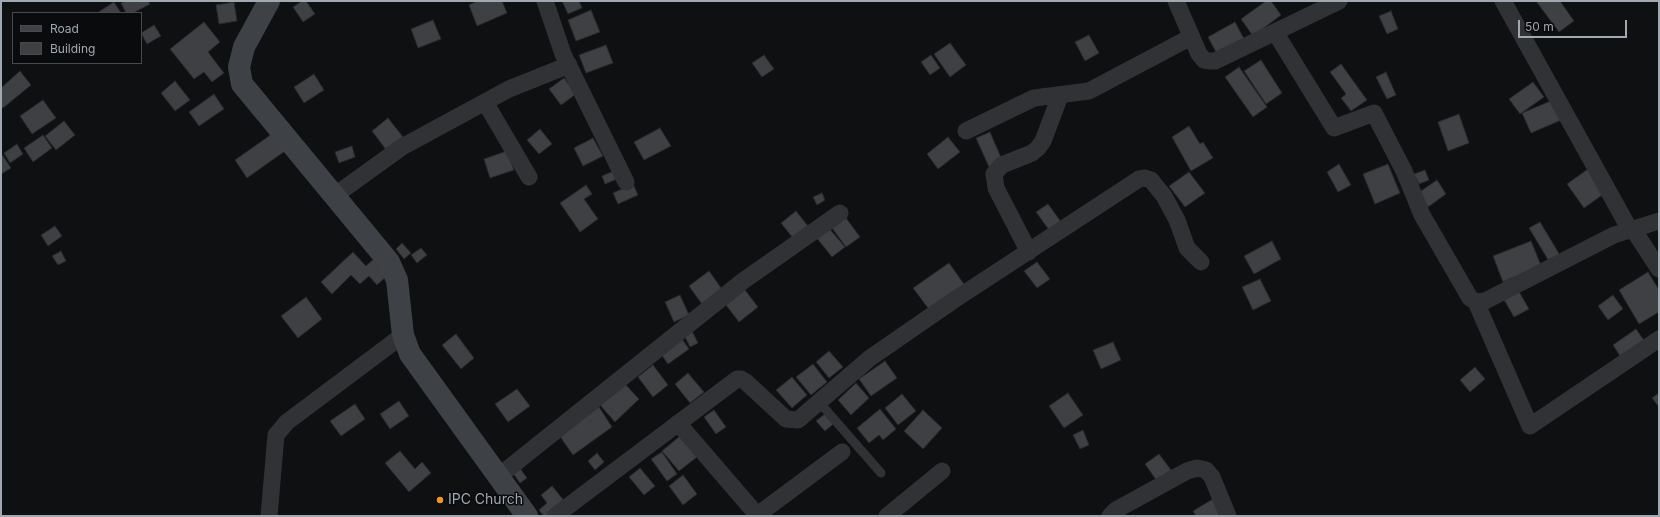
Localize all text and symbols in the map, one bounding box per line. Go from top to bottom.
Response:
legend [12,12,142,64]
scale bar [1520,12,1629,38]
text: 50 m [1525,19,1554,34]
text: Road [50,21,79,36]
text: Building [50,41,95,56]
place label: IPC Church [448,492,523,508]
marker: IPC Church [435,495,445,505]

